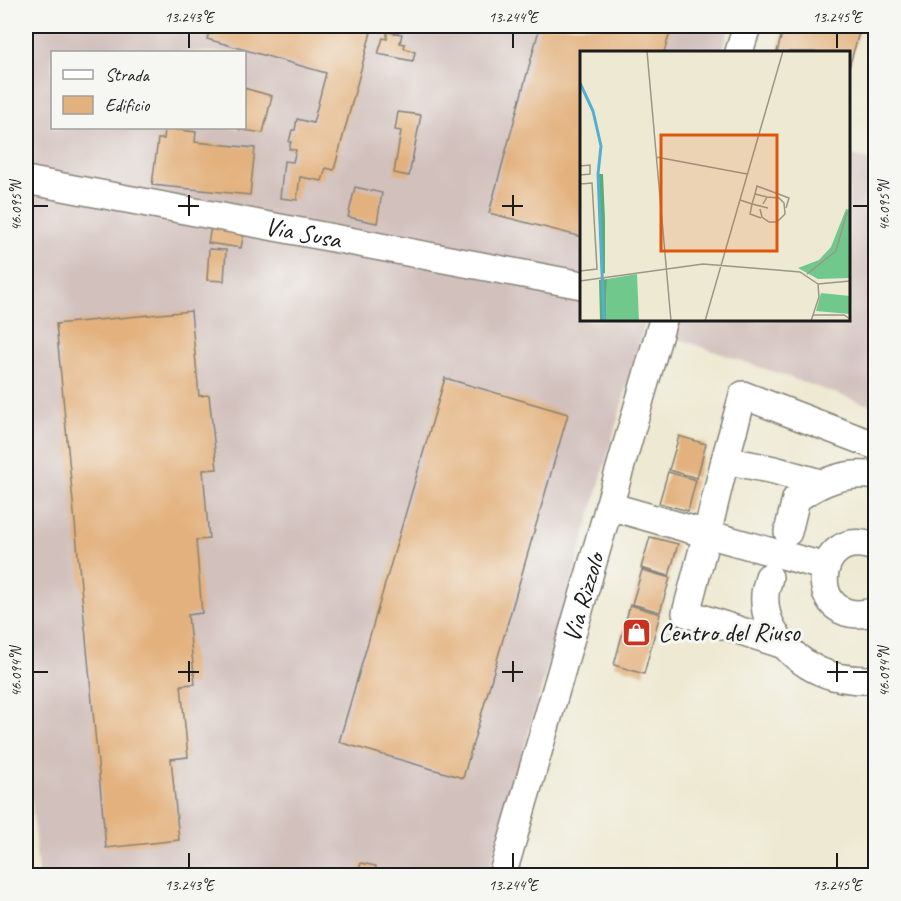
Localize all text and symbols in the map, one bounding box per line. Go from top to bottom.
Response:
text: 13.243°E [165,8,216,27]
text: 13.244°E [489,8,540,27]
text: 13.245°E [813,8,864,27]
legend [51,51,246,129]
inset map [580,51,850,321]
text: Strada [105,64,150,86]
text: Edificio [105,94,151,116]
text: 46.095°N [7,178,26,231]
text: 46.095°N [875,178,894,231]
street label: Via Susa [262,209,345,256]
street label: Via Rizzolo [555,546,612,646]
shop icon: Centro del Riuso [621,616,653,648]
place label: Centro del Riuso [658,616,802,649]
text: 46.094°N [7,644,26,697]
text: 46.094°N [875,644,894,697]
text: 13.243°E [165,876,216,895]
text: 13.244°E [489,876,540,895]
text: 13.245°E [813,876,864,895]

